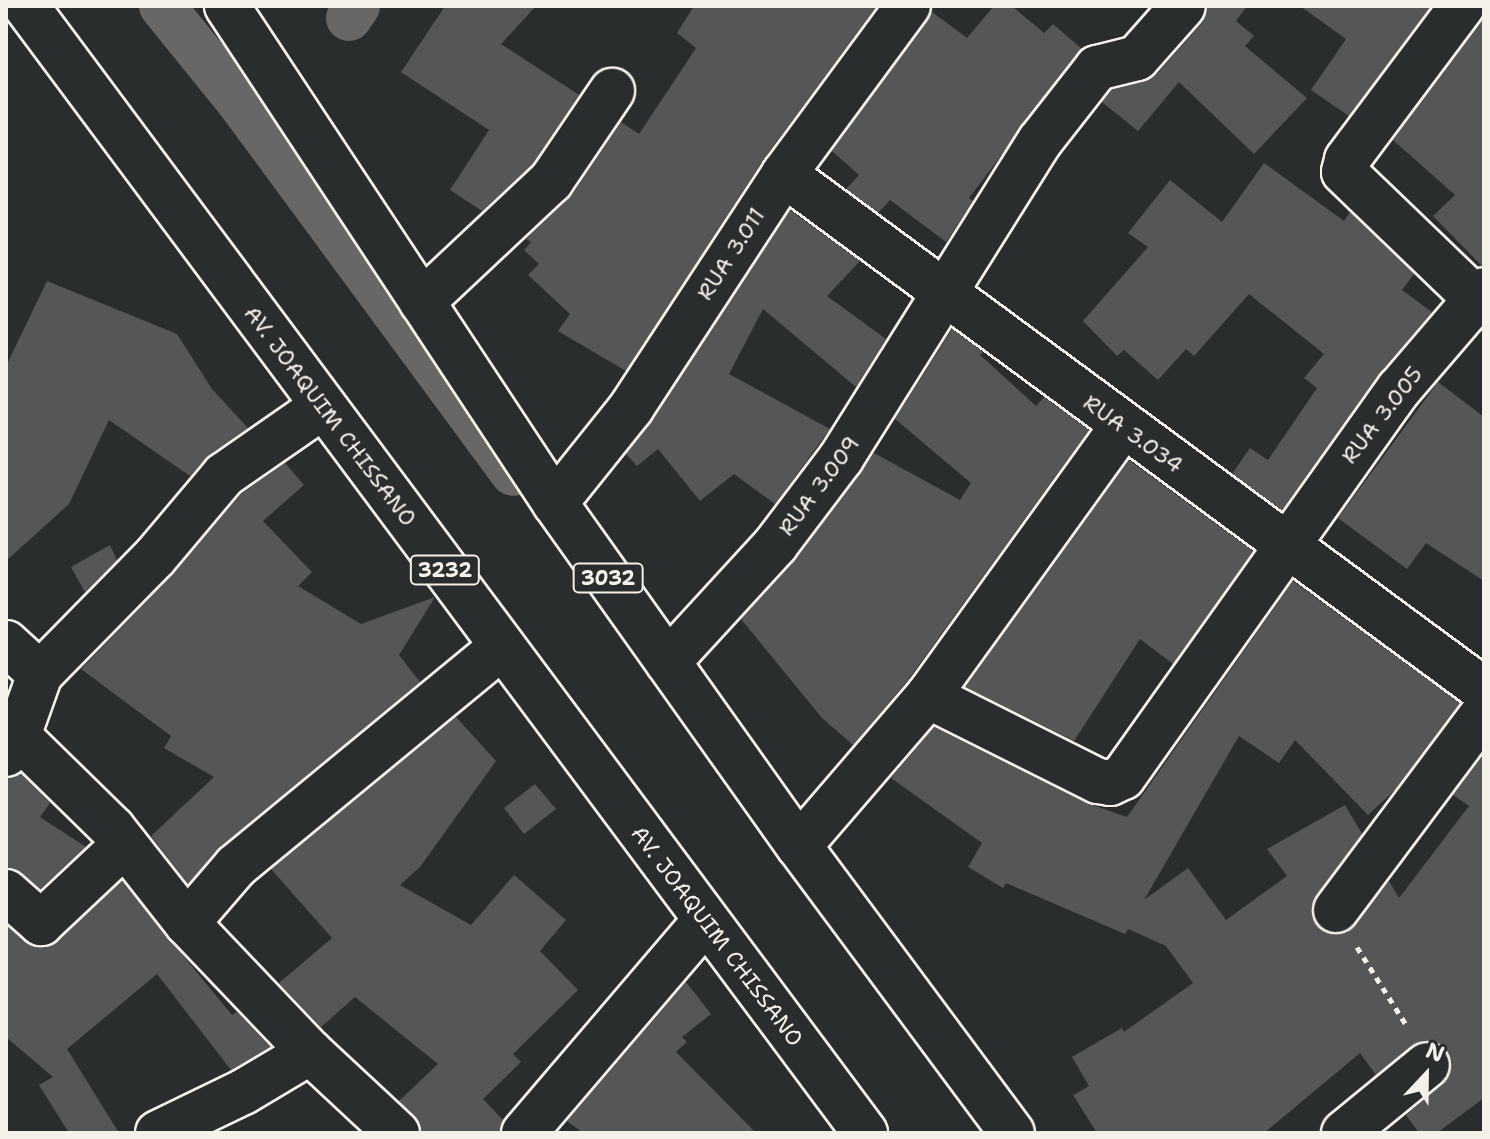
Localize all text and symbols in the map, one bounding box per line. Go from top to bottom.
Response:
street label: RUA 3.011 [691,203,771,305]
street label: AV. JOAQUIM CHISSANO [238,301,422,531]
street label: RUA 3.005 [1336,361,1428,469]
street label: RUA 3.034 [1078,389,1188,479]
street label: RUA 3.009 [773,431,865,541]
road number: 3232 [409,554,481,586]
road number: 3032 [572,562,644,594]
street label: AV. JOAQUIM CHISSANO [625,821,809,1051]
north arrow [1386,1035,1466,1115]
text: N [1422,1036,1449,1069]

